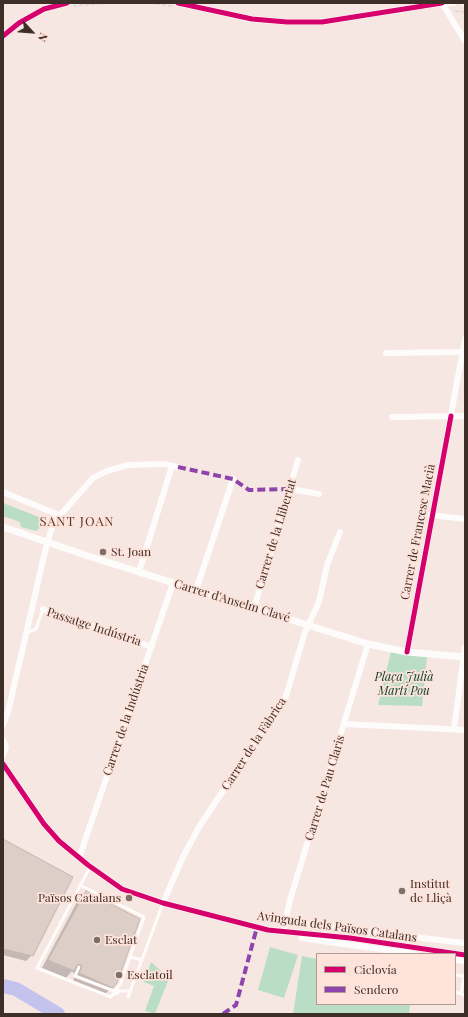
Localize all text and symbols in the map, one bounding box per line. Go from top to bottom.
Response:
north arrow [12,12,52,52]
text: N [35,31,52,44]
street label: Carrer de Francesc Macià [398,463,438,601]
street label: Carrer de la Llibertat [252,477,300,591]
district label: SANT JOAN [39,514,115,530]
place label: St. Joan [111,545,151,559]
marker: St. Joan [98,547,108,557]
street label: Carrer d'Anselm Clavé [172,577,292,625]
street label: Passatge Indústria [45,605,143,649]
street label: Carrer de la Indústria [100,662,152,778]
park label: Plaça Julià Martí Pou [375,670,433,698]
street label: Carrer de la Fàbrica [219,695,289,793]
street label: Carrer de Pau Claris [302,733,348,843]
place label: Institut de Lliçà [410,877,452,905]
marker: Institut de Lliçà [397,886,407,896]
place label: Països Catalans [38,891,121,905]
marker: Països Catalans [124,893,134,903]
street label: Avinguda dels Països Catalans [256,909,418,945]
place label: Esclat [105,933,137,947]
marker: Esclat [92,935,102,945]
legend [316,953,456,1005]
text: Ciclovía [354,961,397,977]
place label: Esclatoil [127,968,173,982]
marker: Esclatoil [114,970,124,980]
text: Sendero [354,981,398,997]

